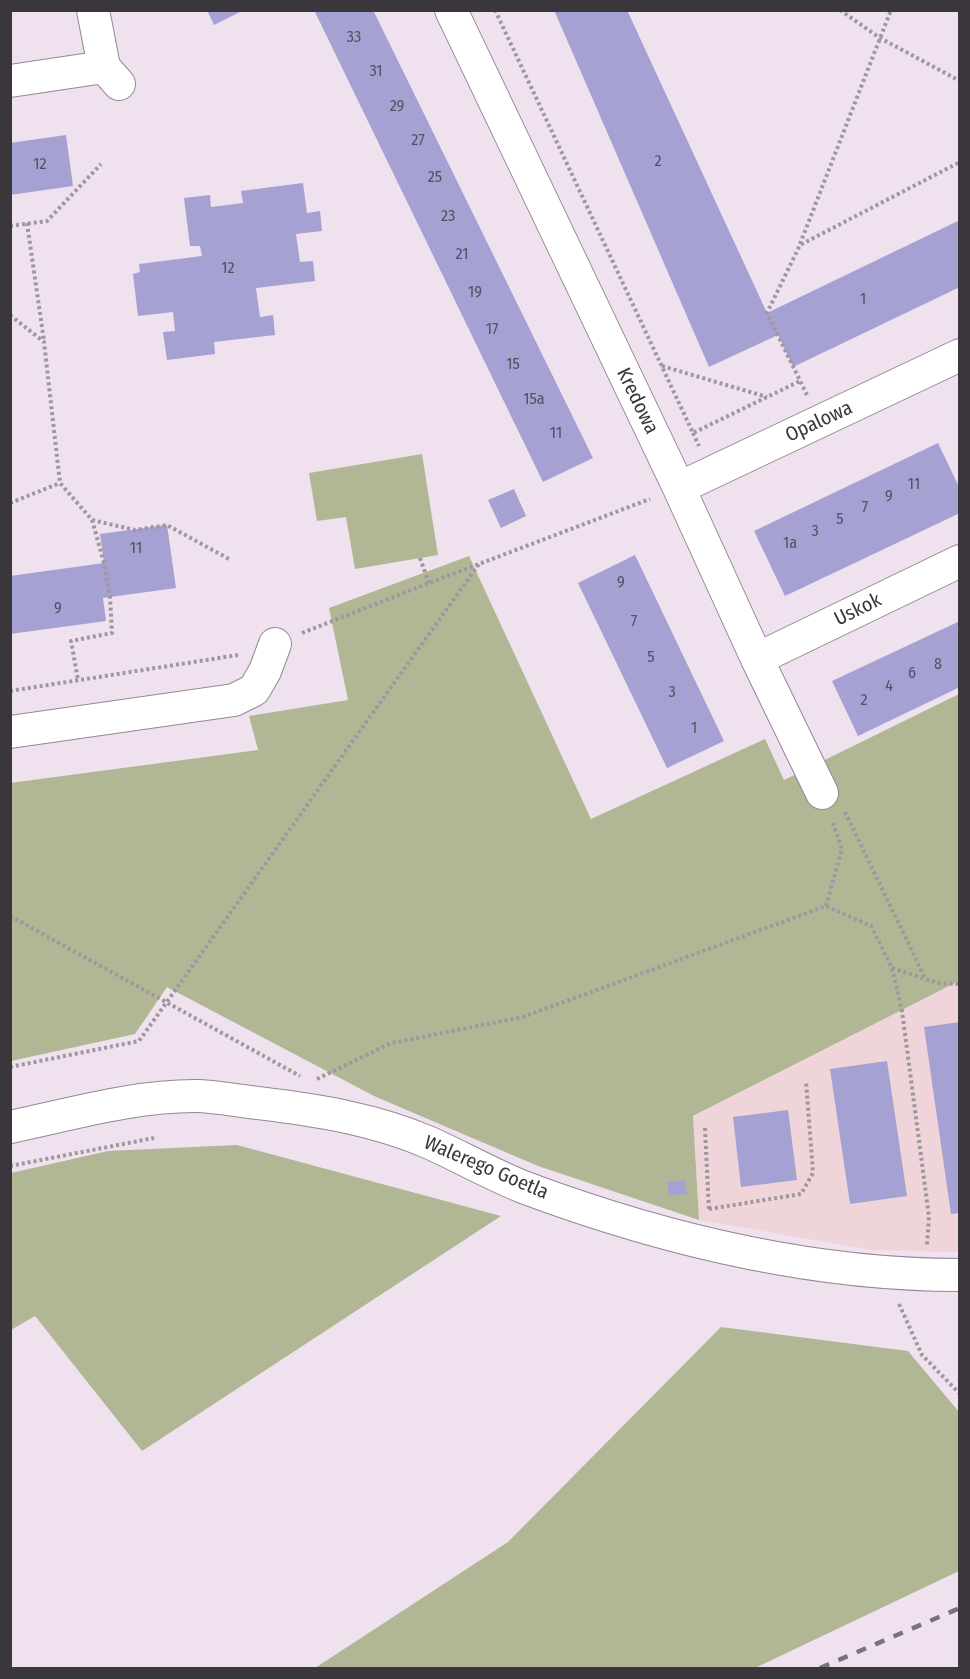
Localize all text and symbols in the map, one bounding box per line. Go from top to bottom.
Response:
house number: 33 [347,28,361,48]
house number: 31 [369,62,383,82]
house number: 29 [390,97,404,117]
house number: 27 [411,131,425,151]
house number: 2 [654,152,662,172]
house number: 12 [33,155,47,175]
house number: 25 [428,168,442,188]
house number: 23 [441,207,455,227]
house number: 21 [456,245,468,265]
house number: 12 [221,259,235,279]
house number: 19 [468,283,482,303]
house number: 1 [860,290,866,310]
house number: 17 [486,320,498,340]
house number: 15 [506,355,520,375]
street label: Kredowa [611,364,663,438]
house number: 15a [523,390,545,410]
street label: Opalowa [782,396,856,448]
house number: 11 [550,424,562,444]
house number: 11 [908,475,920,495]
house number: 9 [885,487,893,507]
house number: 7 [862,498,868,518]
house number: 5 [836,510,844,530]
house number: 3 [811,522,819,542]
house number: 1a [783,534,797,554]
house number: 11 [130,539,142,559]
house number: 9 [617,573,625,593]
street label: Uskok [831,588,885,632]
house number: 9 [54,599,62,619]
house number: 7 [631,612,637,632]
house number: 5 [647,648,655,668]
house number: 8 [934,655,942,675]
house number: 6 [908,664,916,684]
house number: 4 [885,677,893,697]
house number: 3 [668,683,676,703]
house number: 2 [860,691,868,711]
house number: 1 [691,719,697,739]
street label: Walerego Goetla [420,1131,552,1205]

